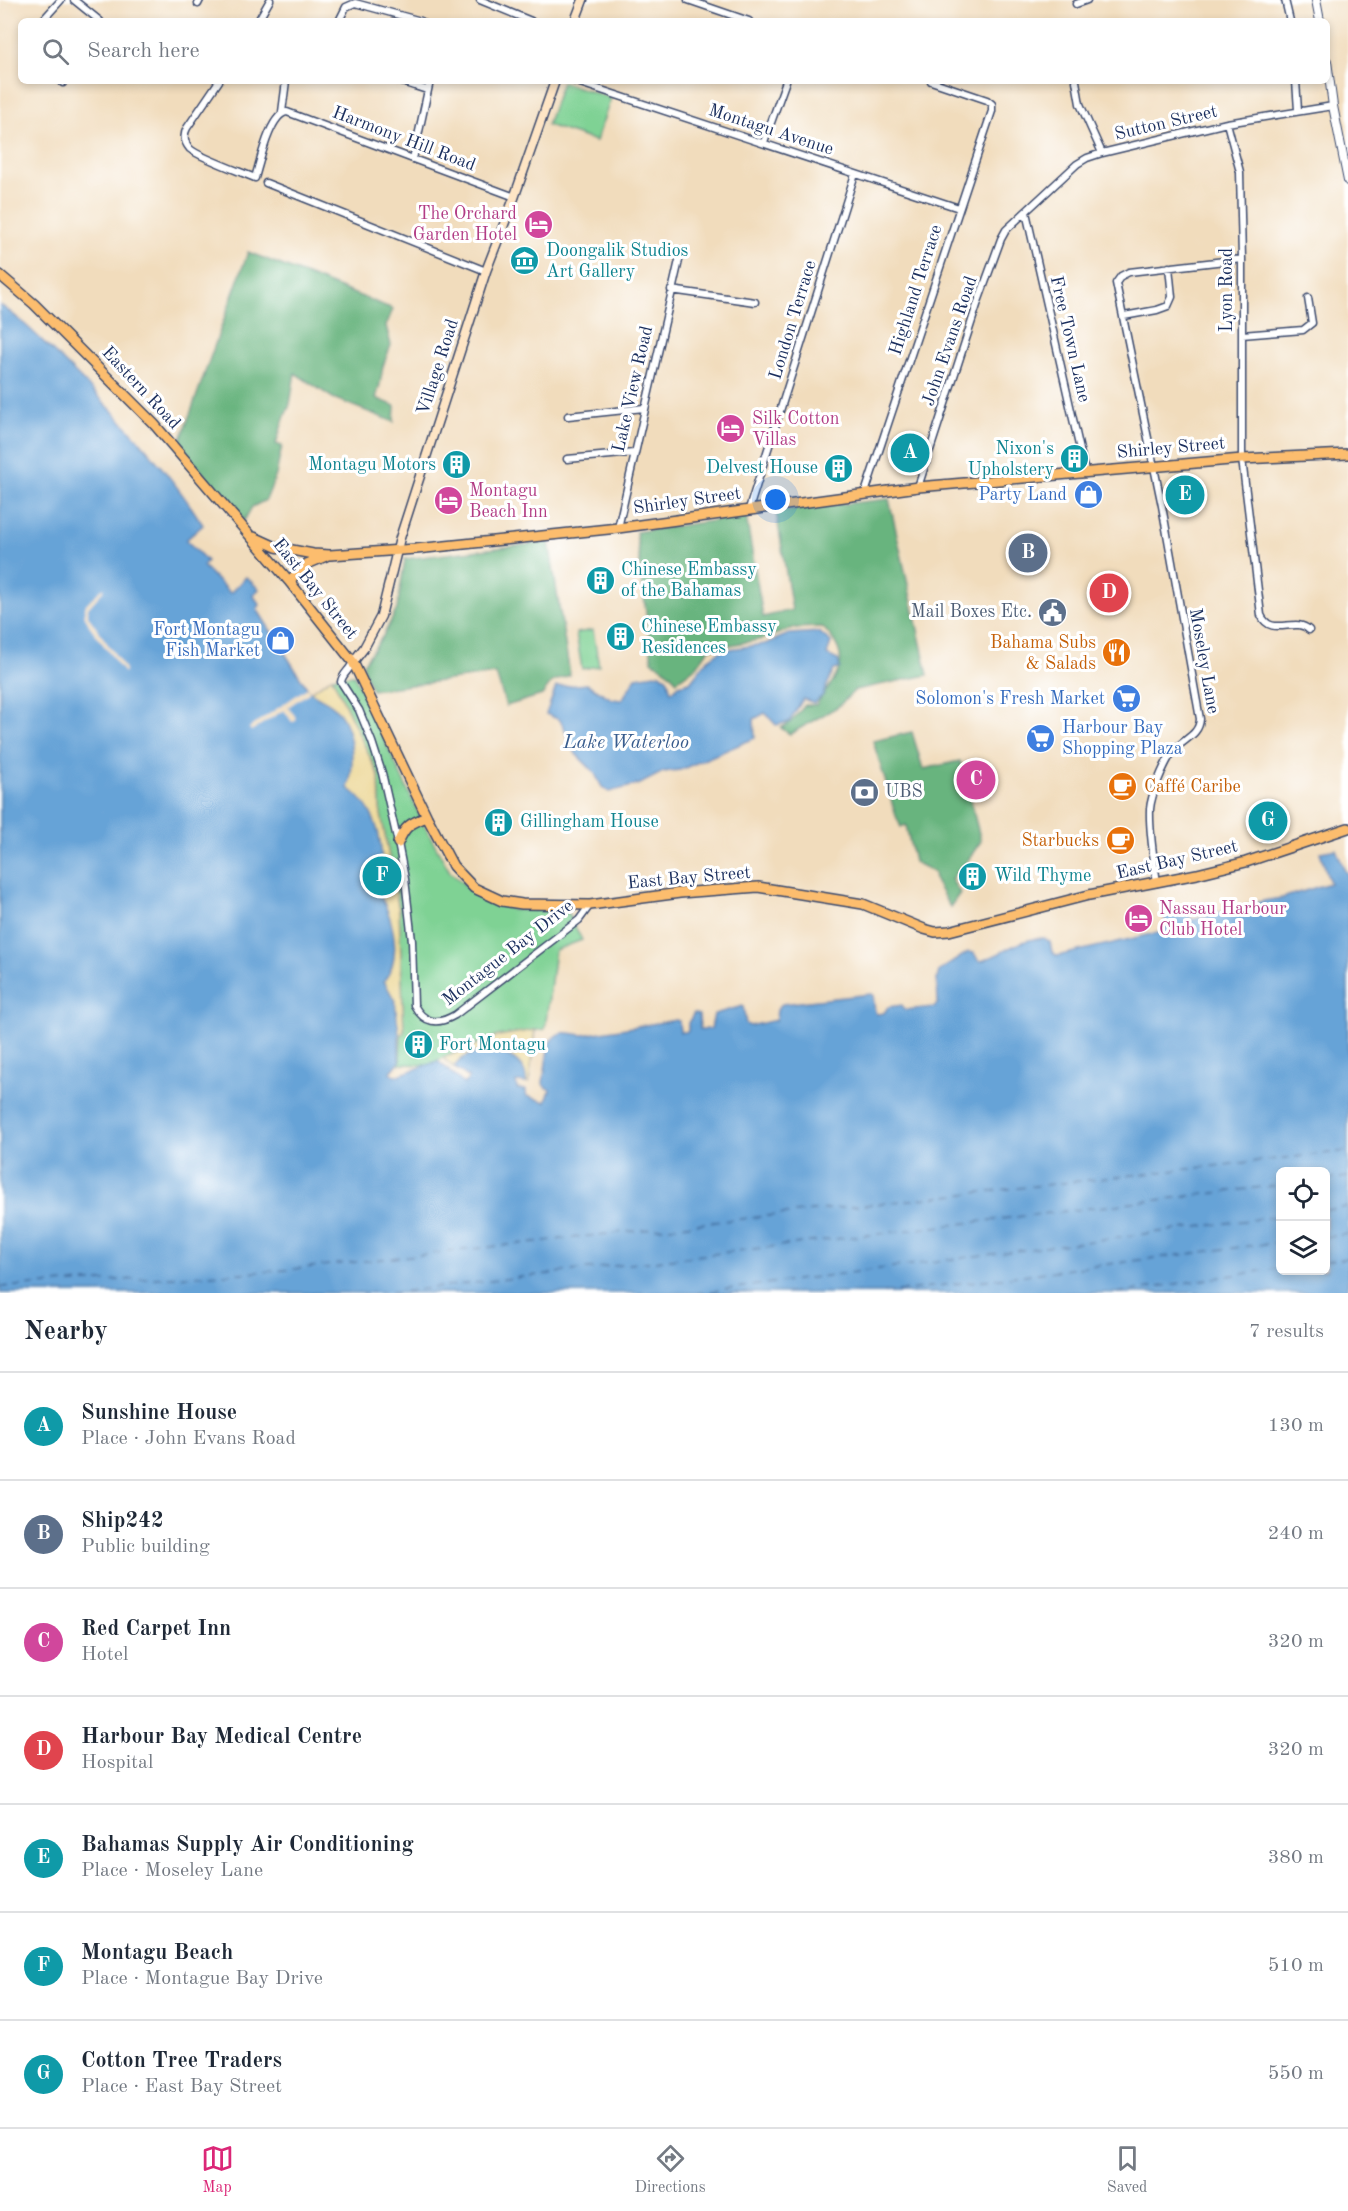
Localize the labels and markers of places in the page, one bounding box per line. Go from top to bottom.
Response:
place label: The Orchard Garden Hotel [413,205,517,244]
hotel icon: The Orchard Garden Hotel [522,208,554,240]
place label: Doongalik Studios Art Gallery [546,242,689,281]
museum icon: Doongalik Studios Art Gallery [509,245,541,277]
place label: Silk Cotton Villas [752,410,840,449]
hotel icon: Silk Cotton Villas [715,413,747,445]
pin: A [890,430,930,476]
place label: Nixon's Upholstery [968,440,1054,479]
building icon: Nixon's Upholstery [1059,443,1091,475]
building icon: Montagu Motors [441,449,473,481]
building icon: Delvest House [823,452,855,484]
place label: Montagu Motors [308,456,436,474]
place label: Delvest House [706,459,818,477]
pin: E [1166,472,1204,518]
shop icon: Party Land [1072,479,1104,511]
place label: Montagu Beach Inn [469,482,548,521]
hotel icon: Montagu Beach Inn [432,485,464,517]
place label: Party Land [978,486,1067,504]
pin: B [1008,530,1048,576]
place label: Chinese Embassy of the Bahamas [621,561,757,600]
building icon: Chinese Embassy of the Bahamas [584,564,616,596]
pin: D [1090,570,1128,616]
public building icon: Mail Boxes Etc. [1037,596,1069,628]
place label: Mail Boxes Etc. [911,603,1032,621]
place label: Chinese Embassy Residences [641,618,777,657]
place label: Fort Montagu Fish Market [153,621,260,660]
building icon: Chinese Embassy Residences [604,621,636,653]
shop icon: Fort Montagu Fish Market [265,624,297,656]
place label: Bahama Subs & Salads [990,634,1096,673]
restaurant icon: Bahama Subs & Salads [1101,637,1133,669]
supermarket icon: Solomon's Fresh Market [1110,683,1142,715]
place label: Solomon's Fresh Market [915,690,1105,708]
place label: Harbour Bay Shopping Plaza [1062,719,1183,758]
supermarket icon: Harbour Bay Shopping Plaza [1025,722,1057,754]
pin: C [956,758,996,802]
cafe icon: Caffé Caribe [1107,771,1139,803]
bank icon: UBS [848,776,880,808]
place label: Caffé Caribe [1144,778,1241,796]
place label: UBS [885,783,923,801]
pin: G [1248,798,1288,844]
building icon: Gillingham House [483,806,515,838]
place label: Gillingham House [520,813,659,831]
cafe icon: Starbucks [1104,825,1136,857]
place label: Starbucks [1021,832,1099,850]
pin: F [362,854,401,898]
building icon: Wild Thyme [957,860,989,892]
place label: Wild Thyme [994,867,1091,885]
place label: Nassau Harbour Club Hotel [1159,900,1287,939]
hotel icon: Nassau Harbour Club Hotel [1122,903,1154,935]
building icon: Fort Montagu [402,1029,434,1061]
place label: Fort Montagu [439,1036,546,1054]

